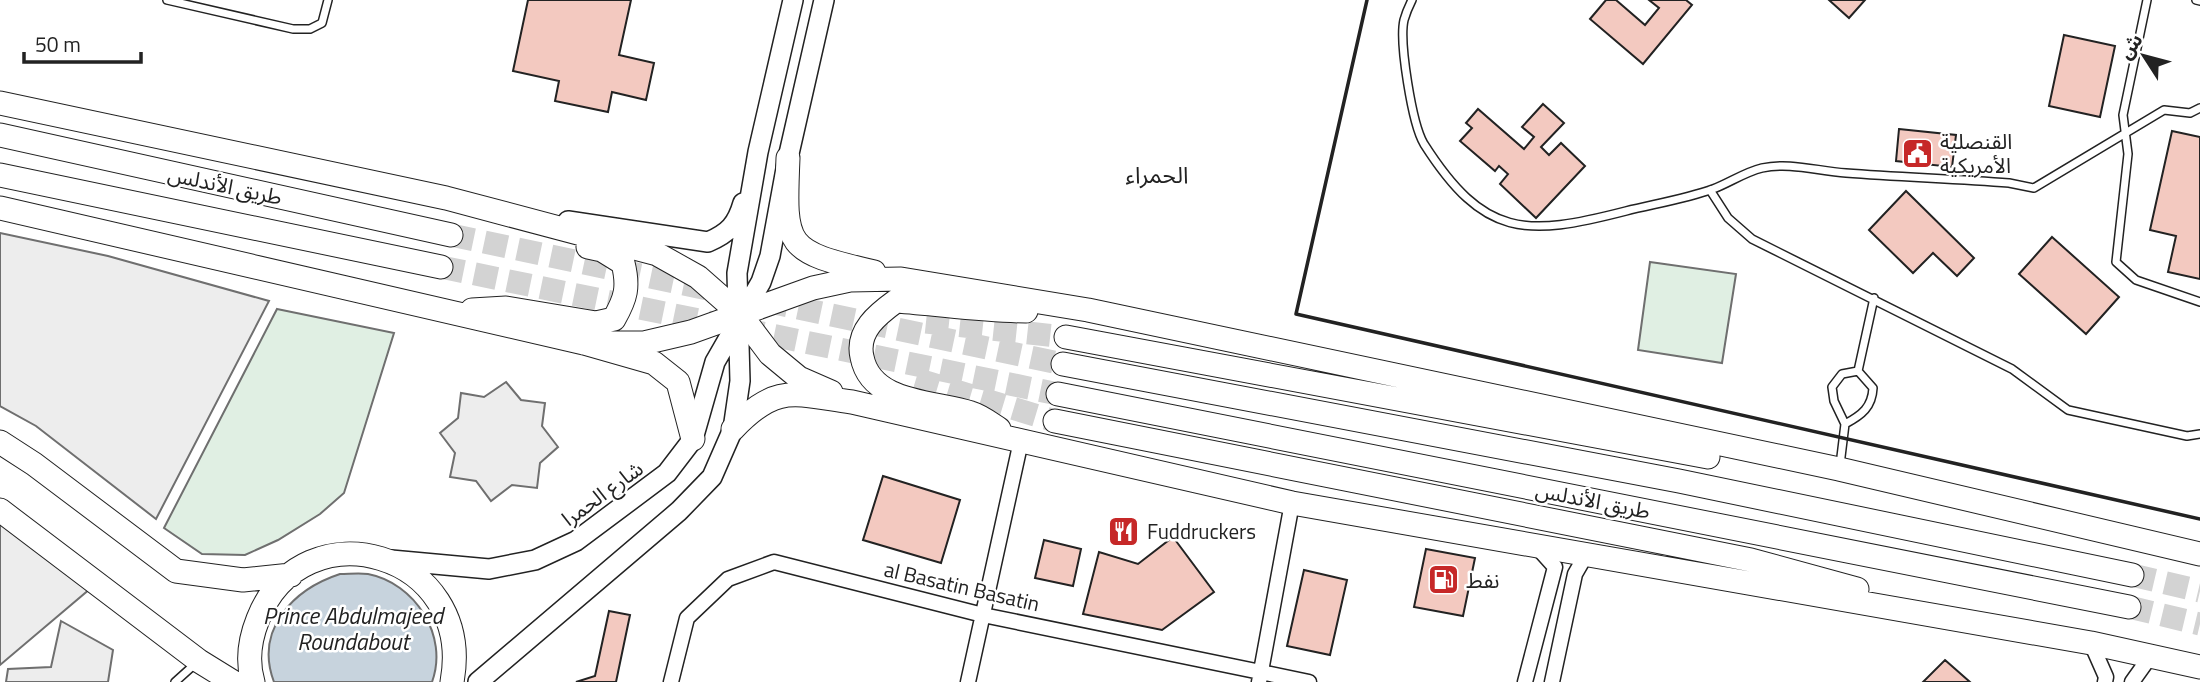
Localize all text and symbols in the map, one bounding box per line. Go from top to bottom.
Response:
scale bar [24,21,142,65]
north arrow [2109,21,2179,91]
text: ش [2110,27,2149,65]
text: 50 m [35,28,81,60]
place label: القنصلية الأمريكية [1940,125,2012,181]
public building icon: القنصلية الأمريكية [1900,136,1934,170]
street label: طريق الأندلس [165,157,285,213]
district label: الحمراء [1126,157,1188,192]
street label: شارع الحمرا [554,452,650,534]
street label: طريق الأندلس [1533,473,1653,527]
restaurant icon: Fuddruckers [1107,514,1141,548]
place label: Fuddruckers [1147,515,1256,547]
street label: al Basatin Basatin [881,553,1043,619]
fuel station icon: نفط [1426,563,1460,597]
place label: نفط [1466,564,1500,596]
water label: Prince Abdulmajeed Roundabout [263,598,445,659]

